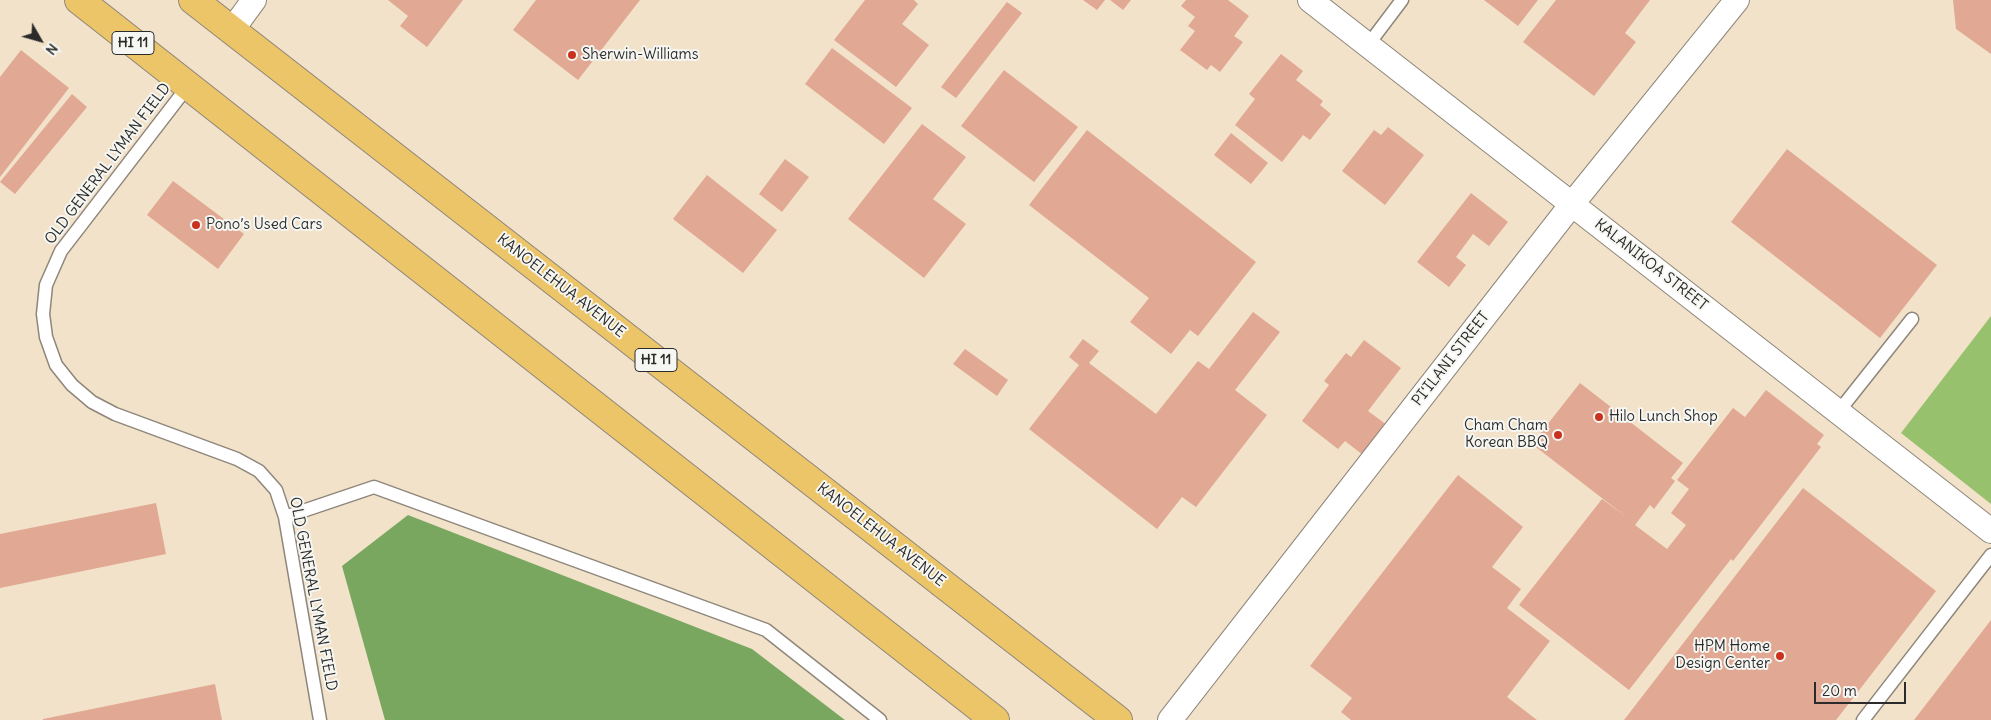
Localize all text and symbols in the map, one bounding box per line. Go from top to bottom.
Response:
north arrow [15,15,65,65]
road number: HI 11 [112,32,154,54]
text: N [42,40,62,59]
place label: Sherwin-Williams [582,46,699,64]
marker: Sherwin-Williams [566,49,578,61]
street label: OLD GENERAL LYMAN FIELD [41,80,175,248]
street label: KALANIKOA STREET [1591,215,1711,315]
place label: Pono’s Used Cars [206,216,322,234]
marker: Pono’s Used Cars [190,219,202,231]
street label: KANOELEHUA AVENUE [493,230,629,342]
street label: PI‘ILANI STREET [1409,308,1493,410]
road number: HI 11 [635,348,677,372]
place label: Hilo Lunch Shop [1609,408,1718,426]
marker: Hilo Lunch Shop [1593,411,1605,423]
place label: Cham Cham Korean BBQ [1464,417,1548,452]
marker: Cham Cham Korean BBQ [1552,429,1564,441]
street label: KANOELEHUA AVENUE [813,479,949,591]
street label: OLD GENERAL LYMAN FIELD [285,495,341,693]
place label: HPM Home Design Center [1675,638,1770,673]
marker: HPM Home Design Center [1774,650,1786,662]
scale bar [1816,672,1908,704]
text: 20 m [1822,681,1857,700]

